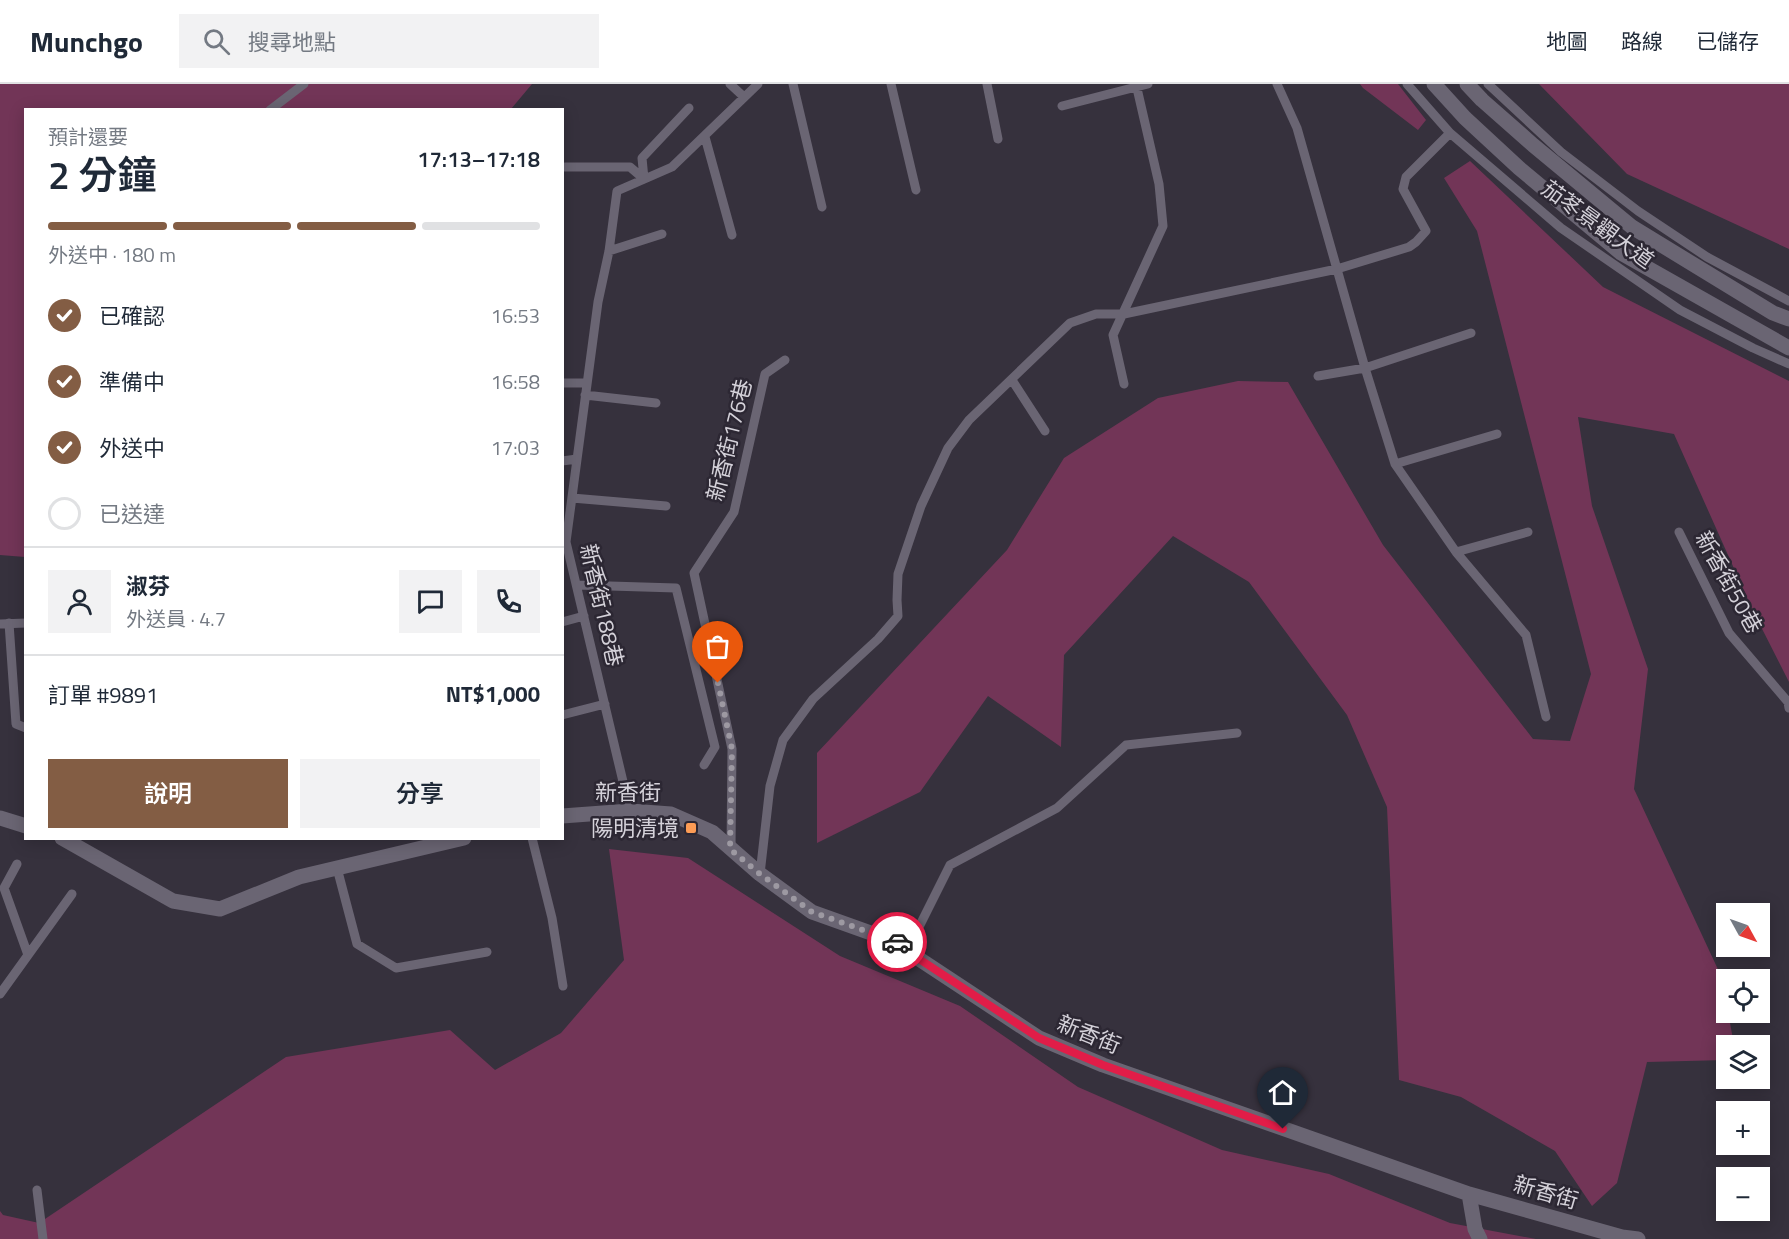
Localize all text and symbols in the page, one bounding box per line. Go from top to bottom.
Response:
search box [179,14,599,68]
text: Munchgo [30,20,143,63]
icon: search [200,25,233,58]
text: 搜尋地點 [248,25,336,59]
text: 地圖 [1546,25,1588,57]
text: 路線 [1621,25,1663,57]
text: 已儲存 [1696,25,1759,57]
text: 預計還要 [48,121,128,152]
text: 17:13–17:18 [417,142,540,176]
text: 2 分鐘 [48,145,156,204]
street label: 茄苳景觀大道 [1535,171,1661,277]
text: 外送中 · 180 m [48,239,176,270]
icon: check [48,299,81,332]
text: 已確認 [99,299,165,333]
text: 16:53 [491,300,540,331]
icon: check [48,365,81,398]
text: 準備中 [99,365,165,399]
text: 16:58 [491,366,540,397]
street label: 新香街176巷 [697,375,761,505]
icon: check [48,431,81,464]
text: 外送中 [99,431,165,465]
text: 17:03 [491,432,540,463]
text: 已送達 [99,497,165,531]
street label: 新香街50巷 [1687,524,1771,640]
street label: 新香街188巷 [571,540,633,670]
text: 淑芬 [126,569,170,603]
button: person [48,570,111,633]
button: chat [399,570,462,633]
button: phone [477,570,540,633]
text: 外送員 · 4.7 [126,603,226,634]
pin [692,621,743,683]
icon: bag [701,630,734,663]
text: NT$1,000 [446,677,540,711]
text: 訂單 #9891 [48,678,158,712]
button: 說明 [48,759,288,828]
button: 分享 [300,759,540,828]
street label: 新香街 [595,775,661,809]
place label: 陽明清境 [591,811,679,845]
marker: 陽明清境 [684,821,698,835]
north arrow [1716,903,1770,957]
map controls [1716,903,1770,1221]
courier [867,912,927,972]
icon: car [881,926,914,959]
button: locate [1716,969,1770,1023]
street label: 新香街 [1052,1006,1126,1062]
button: layers [1716,1035,1770,1089]
pin [1257,1067,1308,1129]
icon: home [1266,1076,1299,1109]
button: + [1716,1101,1770,1155]
street label: 新香街 [1510,1167,1582,1217]
button: − [1716,1167,1770,1221]

